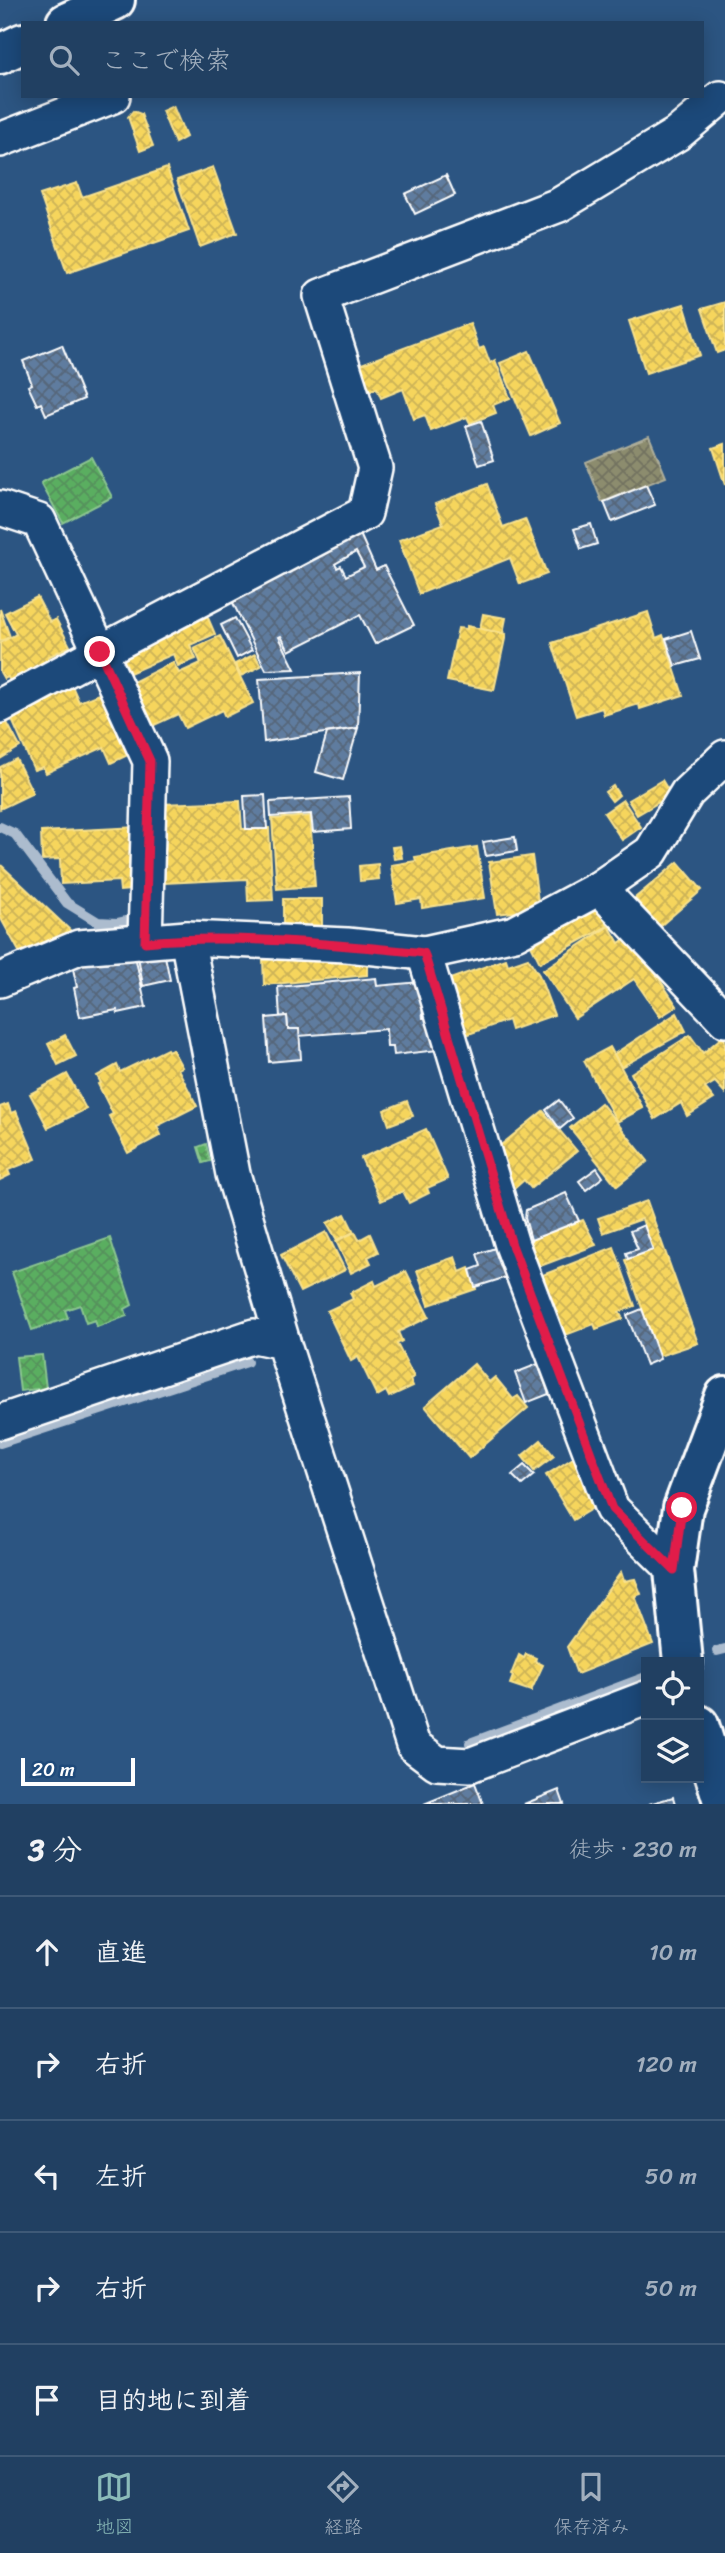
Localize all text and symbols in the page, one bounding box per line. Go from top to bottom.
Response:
search box [21,21,704,98]
text: ここで検索 [101,37,231,83]
icon: search [45,41,83,79]
route end [84,636,115,667]
route start [666,1492,697,1523]
map controls [641,1657,704,1783]
button: locate [641,1657,704,1720]
button: layers [641,1720,704,1783]
text: 20 m [32,1753,75,1786]
scale bar [21,1755,135,1787]
text: 3 分 [28,1823,82,1877]
text: 徒歩 · 230 m [569,1829,697,1870]
text: 直進 [95,1929,147,1975]
text: 10 m [649,1932,697,1973]
icon: ahead [28,1933,66,1971]
text: 右折 [95,2041,147,2087]
text: 120 m [636,2044,697,2085]
icon: right [28,2045,66,2083]
text: 左折 [95,2153,147,2199]
text: 50 m [645,2156,697,2197]
icon: left [28,2157,66,2195]
text: 右折 [95,2265,147,2311]
text: 50 m [645,2268,697,2309]
icon: right [28,2269,66,2307]
text: 目的地に到着 [95,2377,251,2423]
icon: arrive [28,2381,66,2419]
tab: 地図 [95,2468,134,2543]
tab: 経路 [324,2468,363,2543]
tab: 保存済み [553,2468,630,2543]

